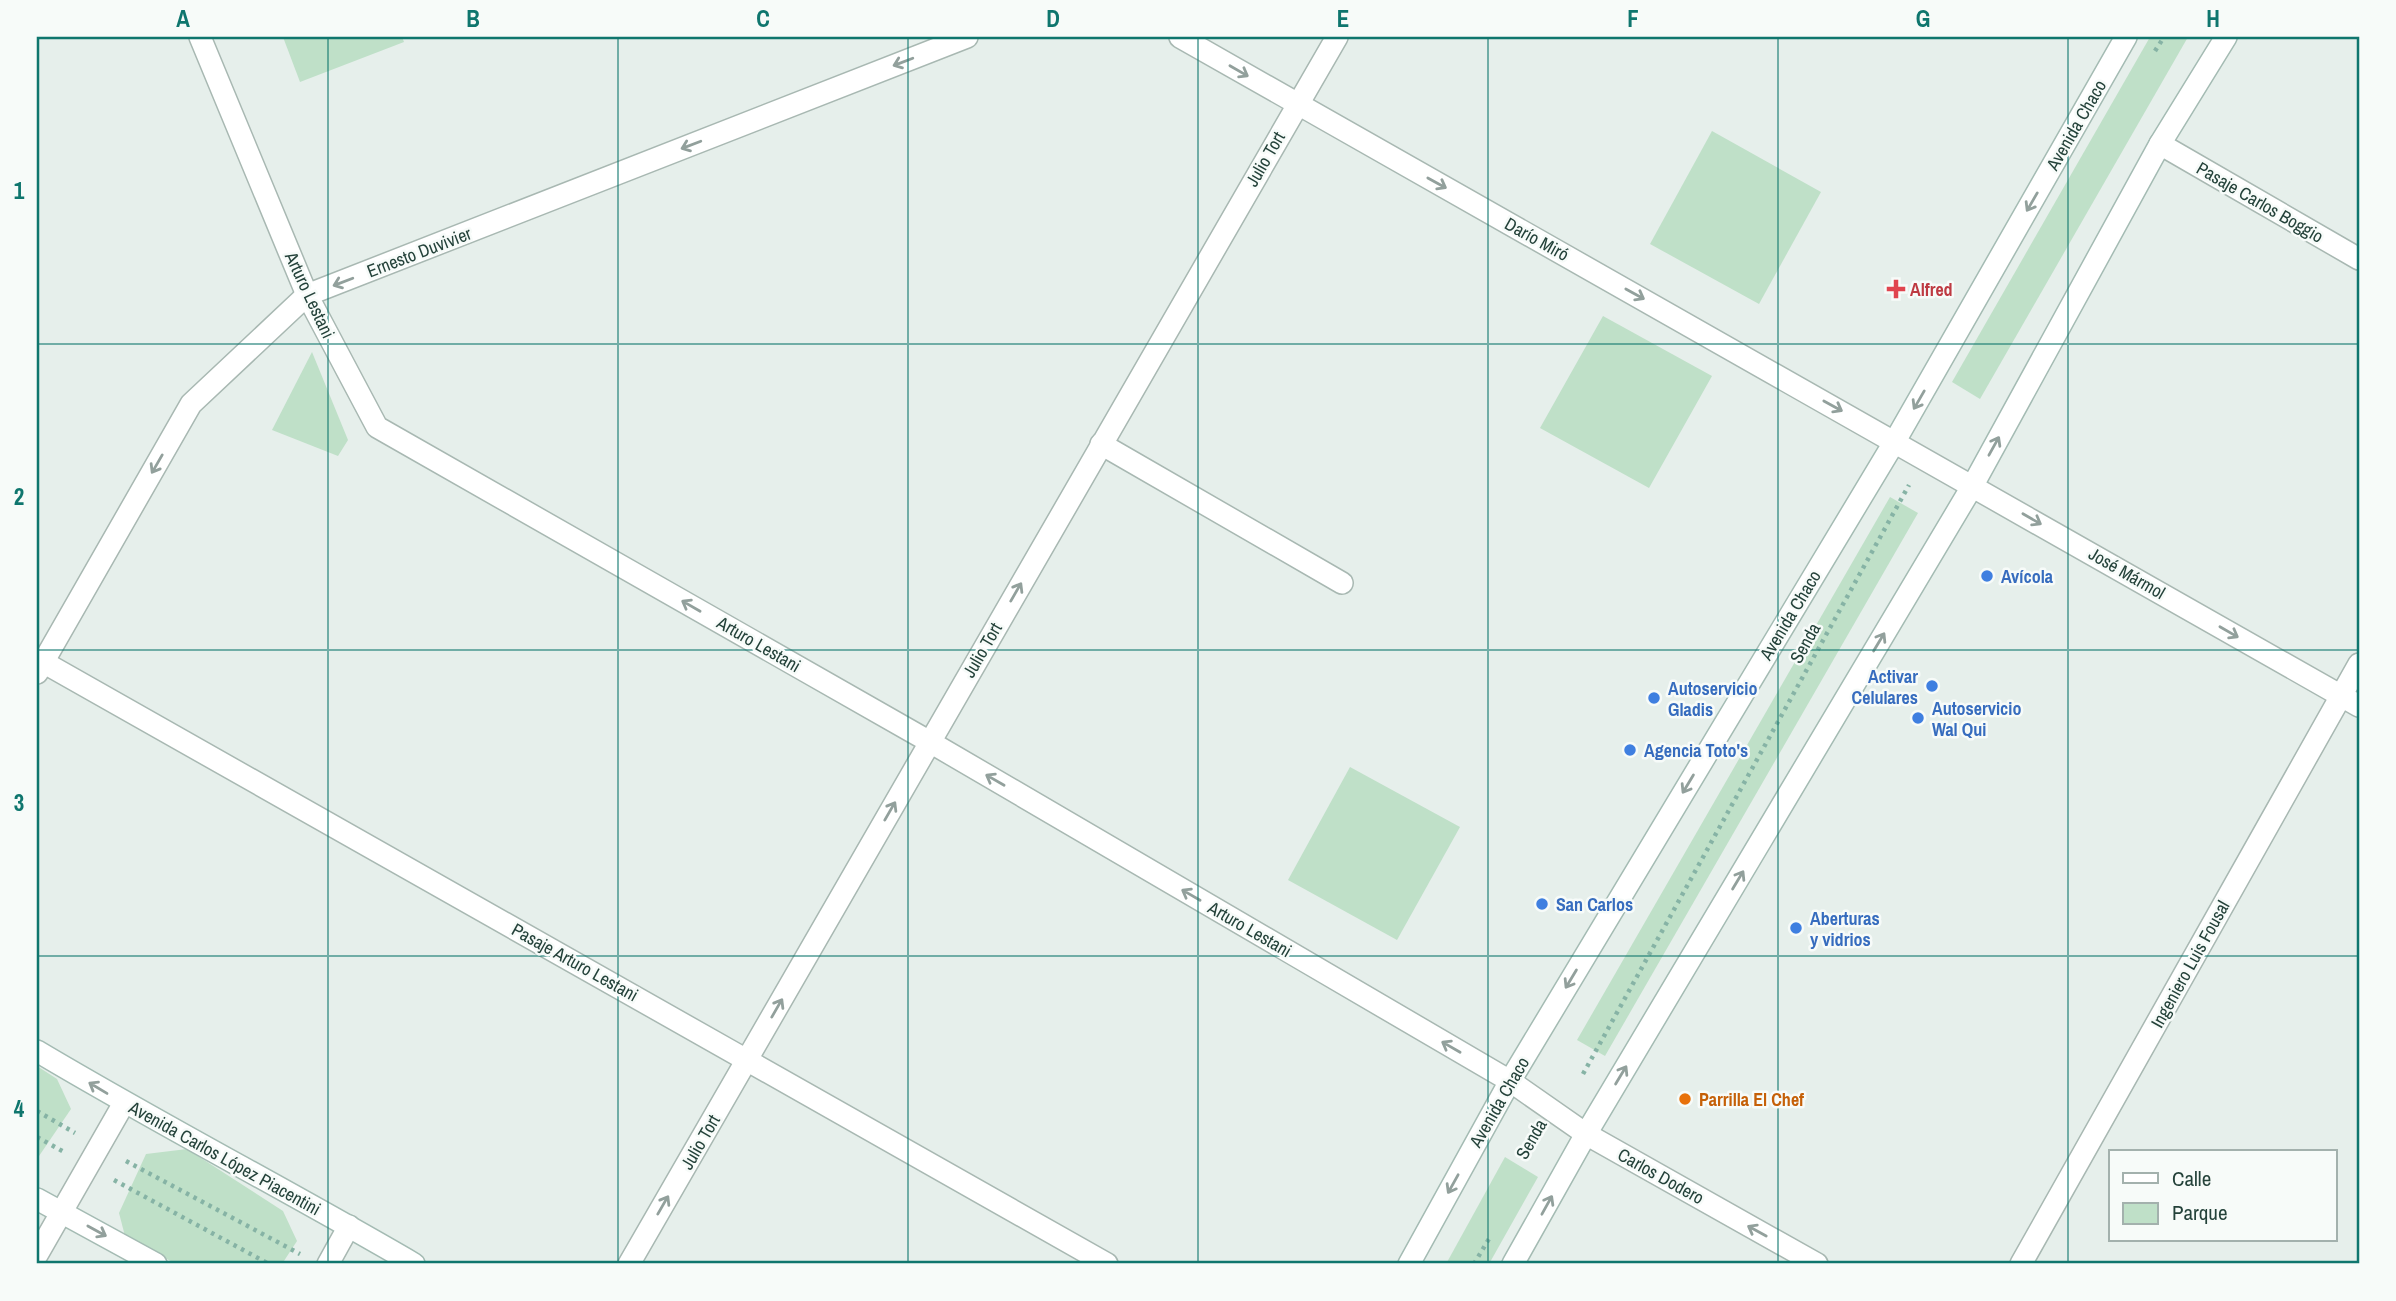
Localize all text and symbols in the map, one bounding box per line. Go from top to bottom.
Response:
text: A [176,3,190,34]
text: B [466,3,480,34]
text: C [756,3,770,34]
text: D [1046,3,1060,34]
text: E [1337,3,1349,34]
text: F [1627,3,1639,34]
text: G [1916,3,1930,34]
text: H [2206,3,2220,34]
one-way arrow [893,56,914,69]
one-way arrow [1228,65,1249,78]
street label: Avenida Chaco [2040,75,2112,176]
street label: Julio Tort [1239,127,1291,191]
one-way arrow [681,139,703,152]
street label: Pasaje Carlos Boggio [2192,155,2328,249]
text: 1 [14,175,25,206]
one-way arrow [1426,177,1447,190]
one-way arrow [2024,192,2038,212]
street label: Darío Miró [1500,211,1574,267]
street label: Ernesto Duvivier [363,221,475,283]
street label: Arturo Lestani [279,247,341,342]
one-way arrow [332,276,354,289]
place label: Alfred [1910,277,1953,302]
marker: Alfred [1888,281,1904,297]
one-way arrow [1624,288,1645,301]
one-way arrow [1912,389,1925,410]
one-way arrow [1823,399,1843,413]
one-way arrow [1988,436,2001,457]
one-way arrow [150,453,164,473]
text: 2 [14,481,24,512]
one-way arrow [2021,512,2041,526]
street label: José Mármol [2084,541,2170,605]
place label: Avícola [2001,564,2054,589]
street label: Avenida Chaco [1753,565,1827,665]
marker: Avícola [1979,568,1995,584]
one-way arrow [1009,583,1023,603]
one-way arrow [681,598,701,612]
street label: Arturo Lestani [712,609,805,678]
street label: Julio Tort [956,618,1008,682]
street label: Senda [1784,618,1826,668]
one-way arrow [2219,625,2239,639]
one-way arrow [1872,633,1886,653]
place label: Activar Celulares [1852,664,1918,710]
place label: Autoservicio Gladis [1668,676,1757,722]
marker: Activar Celulares [1924,678,1940,694]
marker: Autoservicio Gladis [1646,690,1662,706]
place label: Autoservicio Wal Qui [1932,696,2021,742]
marker: Autoservicio Wal Qui [1910,710,1926,726]
place label: Agencia Toto's [1644,738,1748,763]
marker: Agencia Toto's [1622,742,1638,758]
one-way arrow [985,772,1005,786]
one-way arrow [1681,774,1695,794]
text: 3 [14,787,24,818]
one-way arrow [883,801,897,821]
one-way arrow [1731,870,1745,890]
one-way arrow [1181,887,1201,901]
place label: San Carlos [1556,892,1633,917]
street label: Arturo Lestani [1203,894,1296,963]
marker: San Carlos [1534,896,1550,912]
street label: Ingeniero Luis Fousal [2145,896,2235,1032]
place label: Aberturas y vidrios [1810,906,1880,952]
street label: Pasaje Arturo Lestani [507,917,643,1007]
marker: Aberturas y vidrios [1788,920,1804,936]
one-way arrow [1564,969,1578,989]
one-way arrow [770,998,784,1018]
one-way arrow [1441,1040,1461,1054]
street label: Avenida Chaco [1463,1052,1535,1153]
one-way arrow [1614,1066,1628,1086]
one-way arrow [88,1080,108,1094]
place label: Parrilla El Chef [1699,1087,1804,1112]
marker: Parrilla El Chef [1677,1091,1693,1107]
text: 4 [14,1093,25,1124]
street label: Avenida Carlos López Piacentini [124,1094,325,1221]
street label: Julio Tort [674,1110,726,1174]
street label: Senda [1510,1114,1552,1164]
street label: Carlos Dodero [1613,1142,1709,1210]
legend [2109,1150,2336,1242]
text: Calle [2172,1164,2211,1193]
one-way arrow [1446,1173,1459,1194]
one-way arrow [657,1195,670,1216]
one-way arrow [1540,1195,1554,1215]
text: Parque [2172,1198,2228,1227]
one-way arrow [86,1224,106,1238]
one-way arrow [1748,1224,1768,1238]

